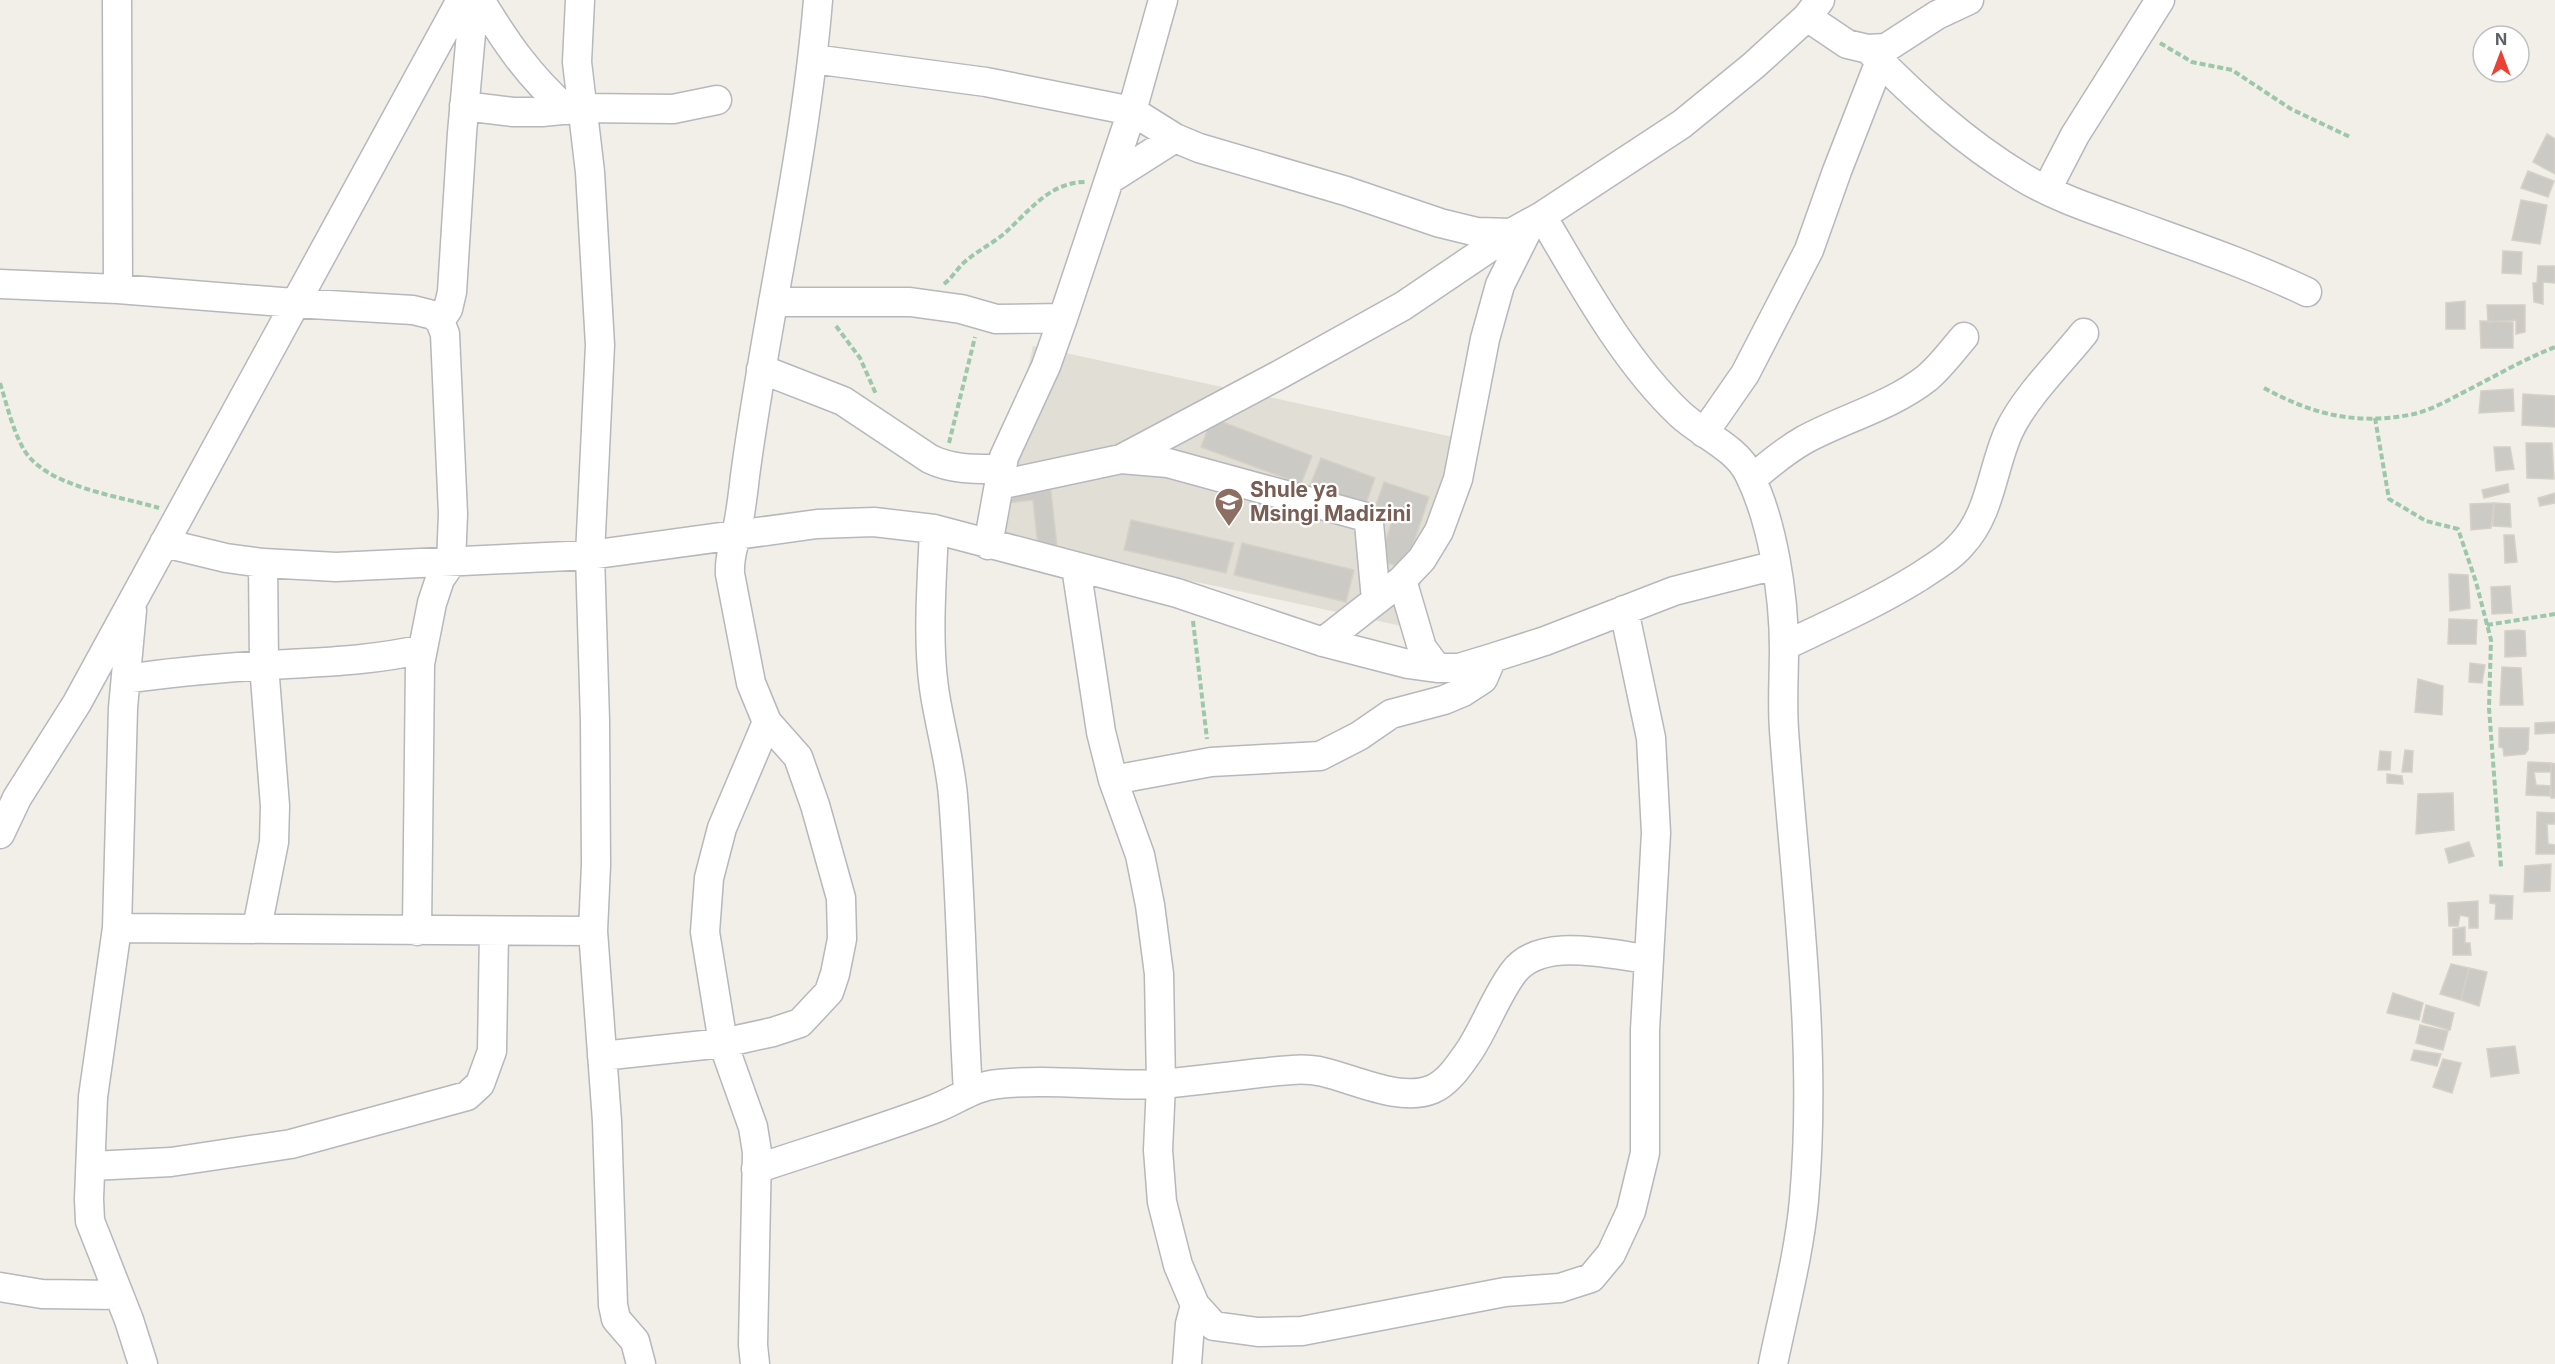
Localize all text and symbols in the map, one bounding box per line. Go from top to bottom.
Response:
north arrow [2471,24,2531,84]
text: N [2495,29,2507,49]
place label: Shule ya Msingi Madizini [1250,477,1411,526]
school or university icon: Shule ya Msingi Madizini [1213,486,1245,528]

